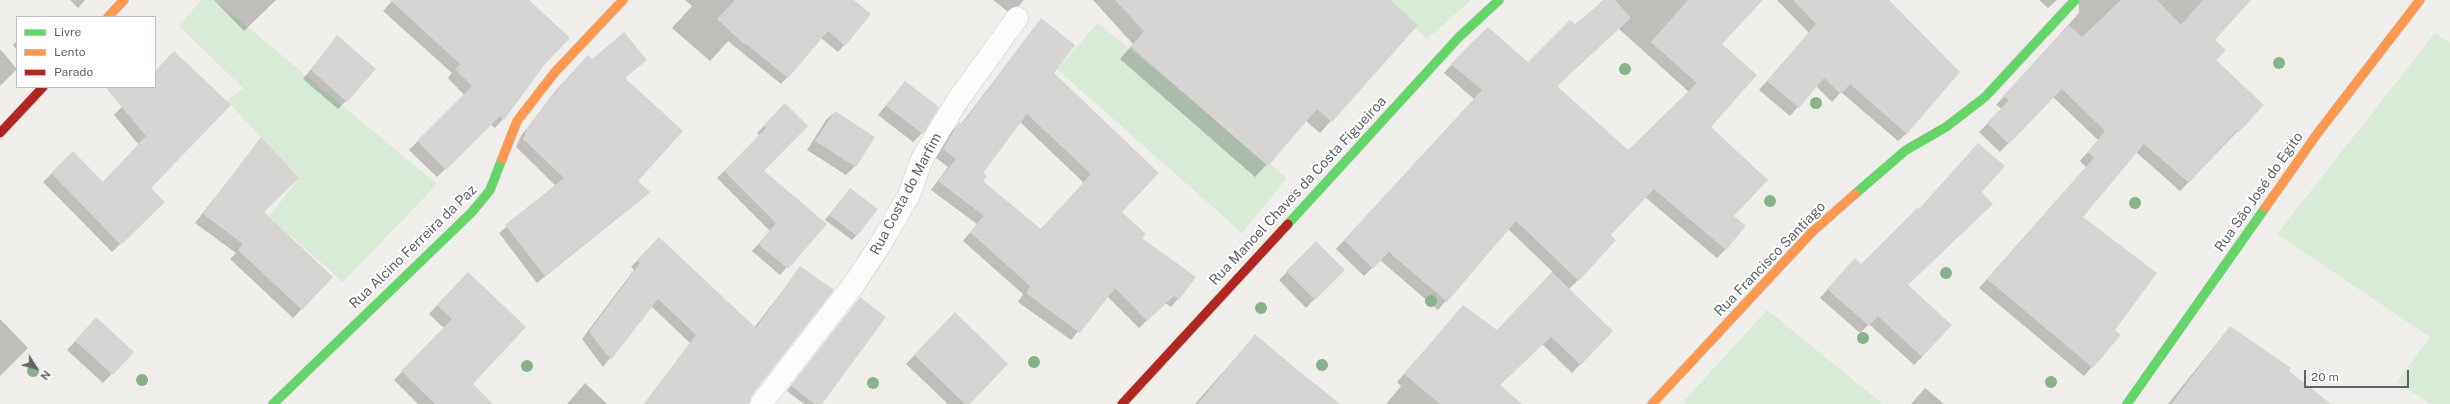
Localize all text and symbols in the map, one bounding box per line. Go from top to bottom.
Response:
legend [16,16,156,88]
text: Livre [54,25,81,39]
text: Lento [54,45,85,59]
text: Parado [54,65,93,79]
street label: Rua Manoel Chaves da Costa Figueiroa [1206,93,1390,289]
street label: Rua São José do Egito [2211,129,2307,255]
street label: Rua Costa do Marfim [867,130,945,258]
street label: Rua Alcino Ferreira da Paz [346,182,480,312]
street label: Rua Francisco Santiago [1711,198,1829,320]
north arrow [16,348,56,388]
scale bar [2306,362,2411,388]
text: N [38,368,53,382]
text: 20 m [2311,370,2339,384]

